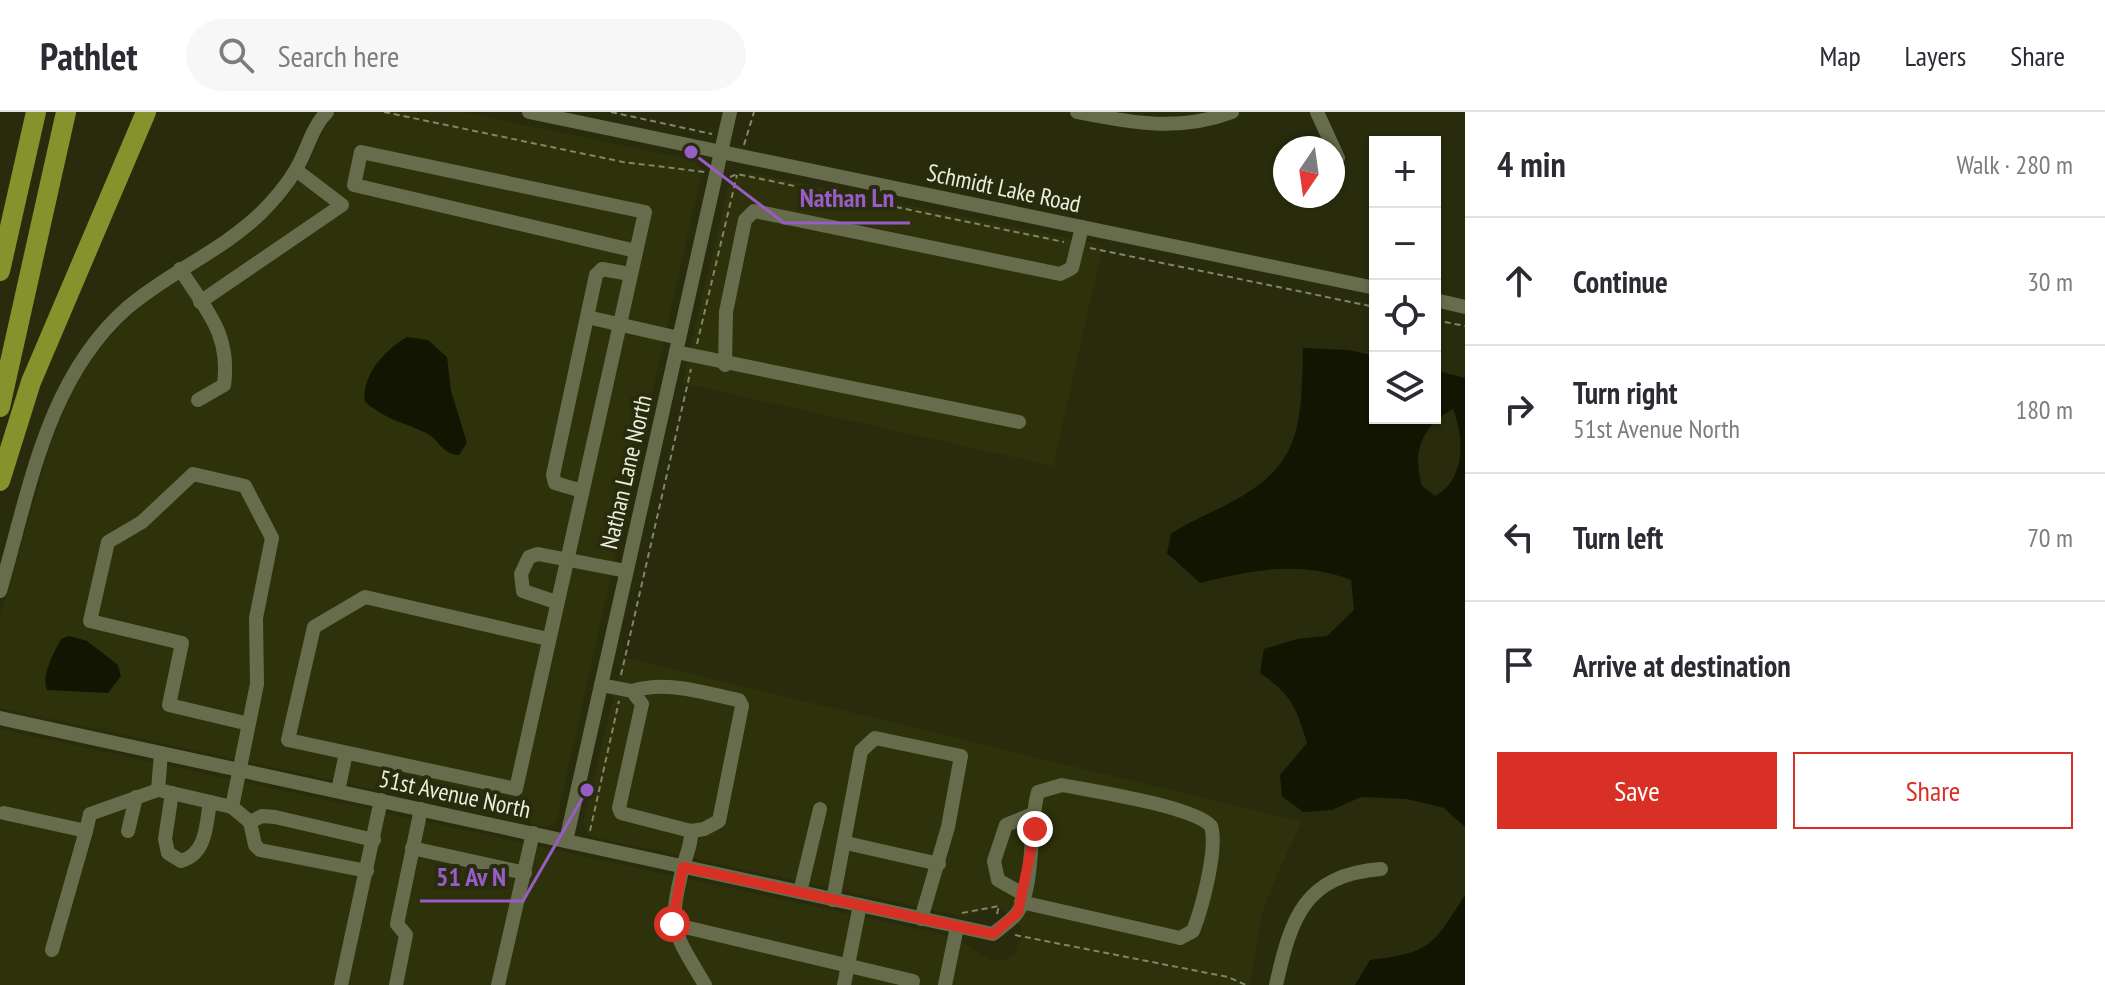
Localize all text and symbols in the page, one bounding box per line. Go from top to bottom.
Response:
search box [186,19,746,91]
text: Pathlet [40,31,138,80]
icon: search [214,33,258,77]
text: Search here [278,36,400,75]
text: Map [1819,37,1861,74]
text: Layers [1905,37,1966,74]
text: Share [2010,37,2065,74]
north arrow [1273,136,1345,208]
map controls [1369,136,1441,424]
button: + [1369,136,1441,208]
text: 4 min [1497,142,1566,186]
text: Walk · 280 m [1956,148,2073,181]
street label: Schmidt Lake Road [924,157,1084,219]
callout: Nathan Ln [784,173,910,223]
text: Nathan Ln [800,181,894,214]
button: − [1369,208,1441,280]
icon: ahead [1497,259,1541,303]
text: Continue [1573,262,1668,301]
text: 30 m [2027,265,2073,298]
button: locate [1369,280,1441,352]
button: layers [1369,352,1441,424]
text: Turn right [1573,373,1677,412]
icon: right [1497,387,1541,431]
street label: Nathan Lane North [593,392,659,552]
text: 180 m [2015,393,2073,426]
text: 51st Avenue North [1573,412,1740,445]
icon: left [1497,515,1541,559]
text: Turn left [1573,518,1663,557]
text: 70 m [2027,521,2073,554]
icon: arrive [1497,643,1541,687]
text: Arrive at destination [1573,646,1791,685]
button: Save [1497,752,1777,829]
button: Share [1793,752,2073,829]
street label: 51st Avenue North [376,763,534,825]
route end [1017,811,1053,847]
callout: 51 Av N [420,851,523,901]
text: 51 Av N [436,860,506,893]
route start [654,906,690,942]

